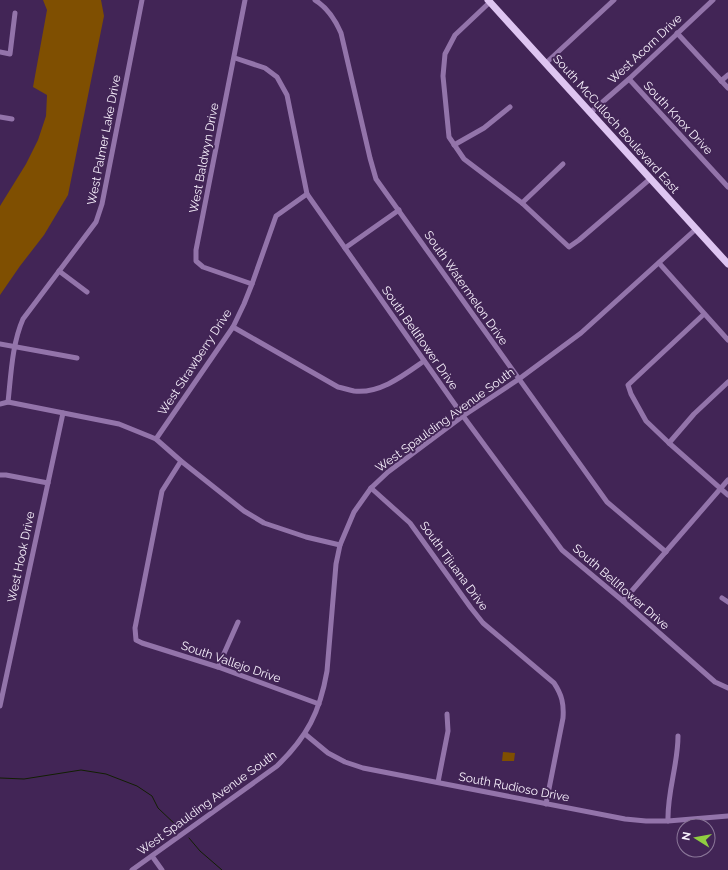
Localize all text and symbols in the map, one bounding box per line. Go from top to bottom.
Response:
street label: West Acorn Drive [605,11,685,87]
street label: South McCulloch Boulevard East [550,52,682,196]
street label: West Palmer Lake Drive [85,74,123,206]
street label: South Knox Drive [641,79,715,157]
street label: West Baldwyn Drive [186,102,222,214]
street label: South Watermelon Drive [421,228,511,348]
street label: South Bellflower Drive [379,283,461,393]
street label: West Strawberry Drive [155,306,235,418]
street label: West Spaulding Avenue South [373,365,517,475]
street label: West Hook Drive [5,510,37,604]
street label: South Tijuana Drive [417,519,491,613]
street label: South Bellflower Drive [570,541,672,633]
street label: South Vallejo Drive [179,638,283,686]
street label: West Spaulding Avenue South [135,748,279,858]
street label: South Rudioso Drive [458,769,570,805]
north arrow [676,818,716,858]
text: N [679,831,694,842]

